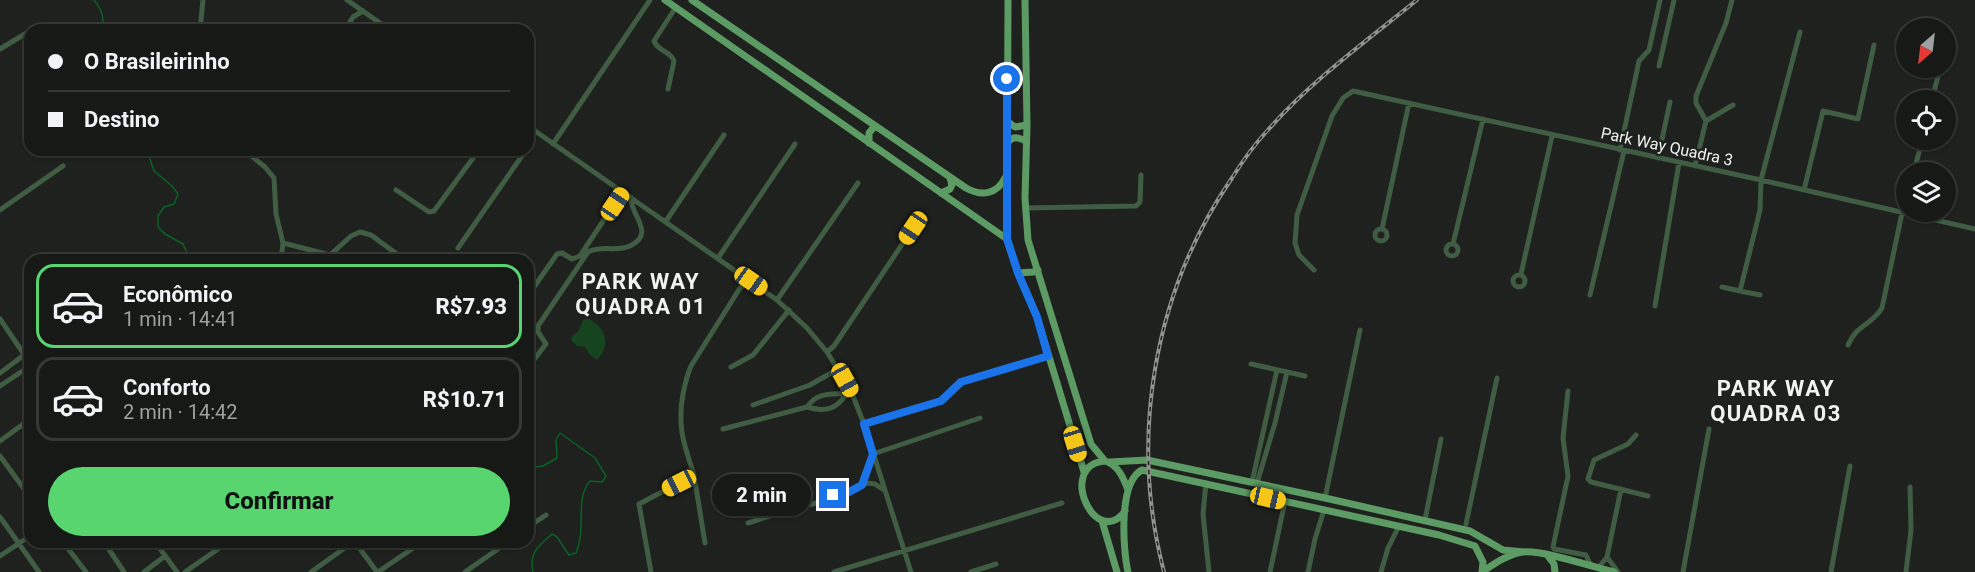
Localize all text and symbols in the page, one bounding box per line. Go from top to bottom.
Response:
north arrow [1896,18,1956,78]
map controls [1896,18,1956,222]
text: O Brasileirinho [84,49,230,74]
route start [993,65,1020,92]
button: locate [1896,90,1956,150]
text: Destino [84,107,160,132]
street label: Park Way Quadra 3 [1599,123,1735,170]
button: layers [1896,162,1956,222]
car [597,184,633,224]
car [895,208,931,248]
car [731,263,771,299]
district label: PARK WAY QUADRA 01 [575,269,707,319]
icon: car [51,279,105,333]
text: Econômico [123,282,233,307]
text: R$7.93 [436,294,507,319]
text: 1 min · 14:41 [123,307,238,331]
car [828,360,862,400]
icon: car [51,372,105,426]
text: Conforto [123,375,211,400]
district label: PARK WAY QUADRA 03 [1710,376,1842,426]
text: R$10.71 [423,387,507,412]
text: 2 min · 14:42 [123,400,238,424]
car [1061,424,1089,464]
button: Confirmar [48,467,510,536]
car [659,467,699,499]
callout: 2 min [713,474,812,516]
route end [819,481,846,508]
text: 2 min [736,483,787,507]
car [1248,485,1288,511]

